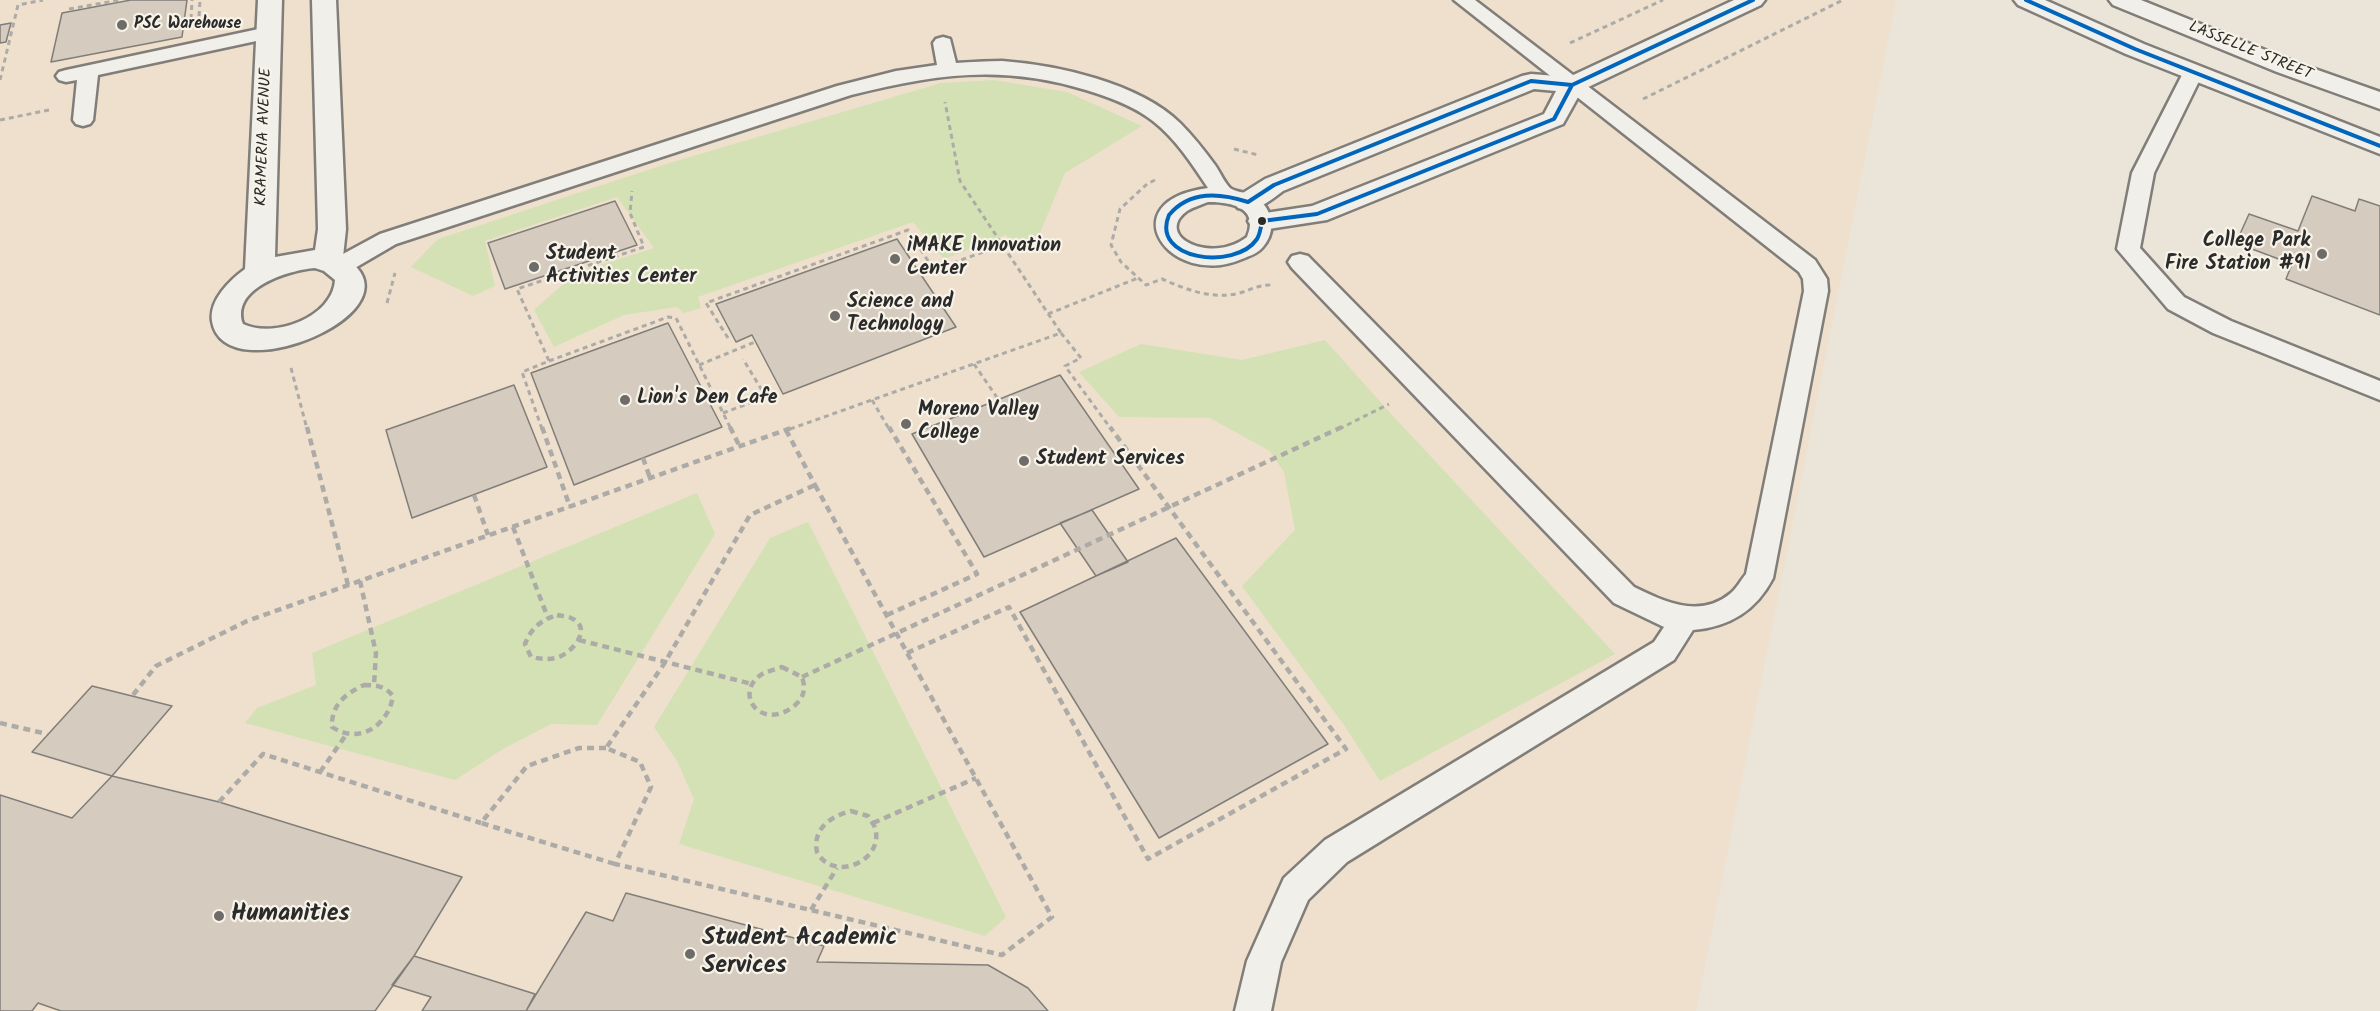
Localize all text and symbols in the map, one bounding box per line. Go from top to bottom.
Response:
place label: PSC Warehouse [134,15,241,35]
marker: PSC Warehouse [115,18,129,32]
street label: LASSELLE STREET [2185,18,2315,86]
street label: KRAMERIA AVENUE [253,68,277,206]
unlabelled marker [1256,215,1268,227]
place label: College Park Fire Station #91 [2165,231,2310,278]
place label: iMAKE Innovation Center [907,236,1061,283]
place label: Student Activities Center [546,244,696,291]
marker: College Park Fire Station #91 [2315,247,2329,261]
marker: iMAKE Innovation Center [888,252,902,266]
marker: Student Activities Center [527,260,541,274]
place label: Science and Technology [847,292,953,339]
marker: Science and Technology [828,309,842,323]
place label: Lion's Den Cafe [637,388,778,412]
marker: Lion's Den Cafe [618,393,632,407]
place label: Moreno Valley College [918,400,1039,447]
marker: Moreno Valley College [899,417,913,431]
place label: Student Services [1036,449,1185,473]
marker: Student Services [1017,454,1031,468]
place label: Humanities [231,902,350,930]
marker: Humanities [212,909,226,923]
place label: Student Academic Services [702,926,897,982]
marker: Student Academic Services [683,947,697,961]

